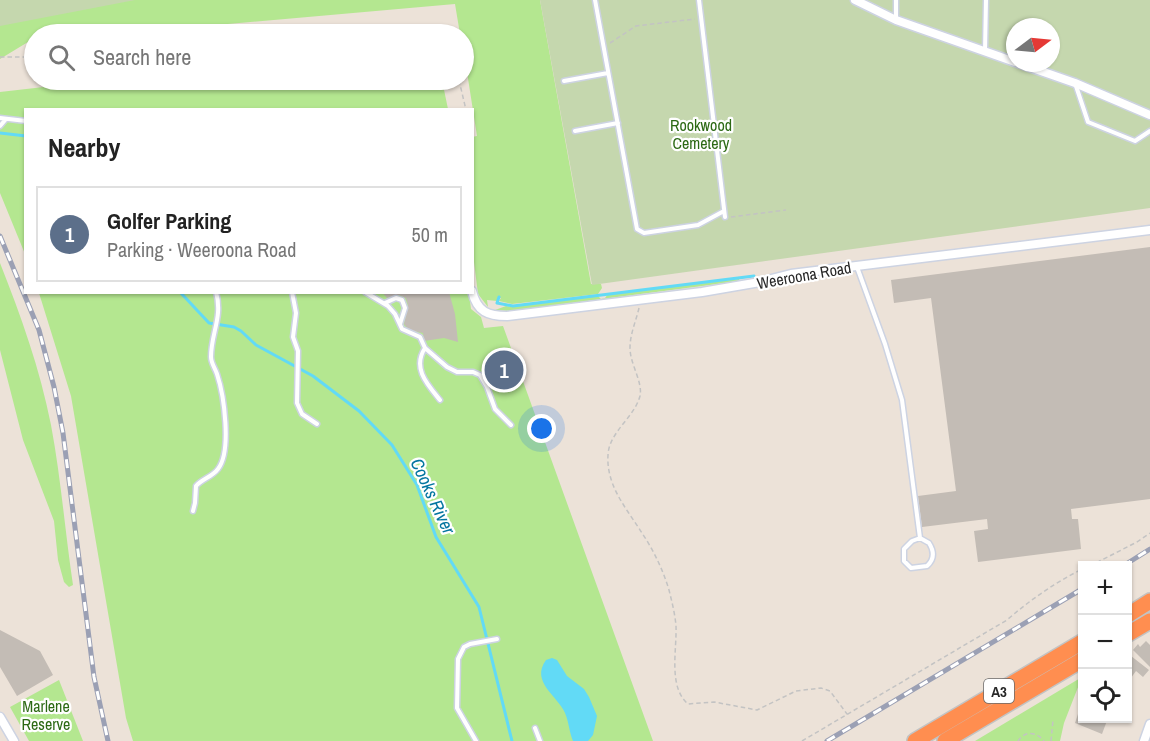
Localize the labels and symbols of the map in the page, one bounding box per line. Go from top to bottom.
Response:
north arrow [1006,18,1060,72]
park label: Rookwood Cemetery [670,114,732,154]
street label: Weeroona Road [755,256,853,294]
pin: 1 [484,348,524,392]
your location [527,414,556,443]
water label: Cooks River [405,454,462,539]
road number: A3 [984,679,1014,703]
park label: Marlene Reserve [22,695,70,735]

